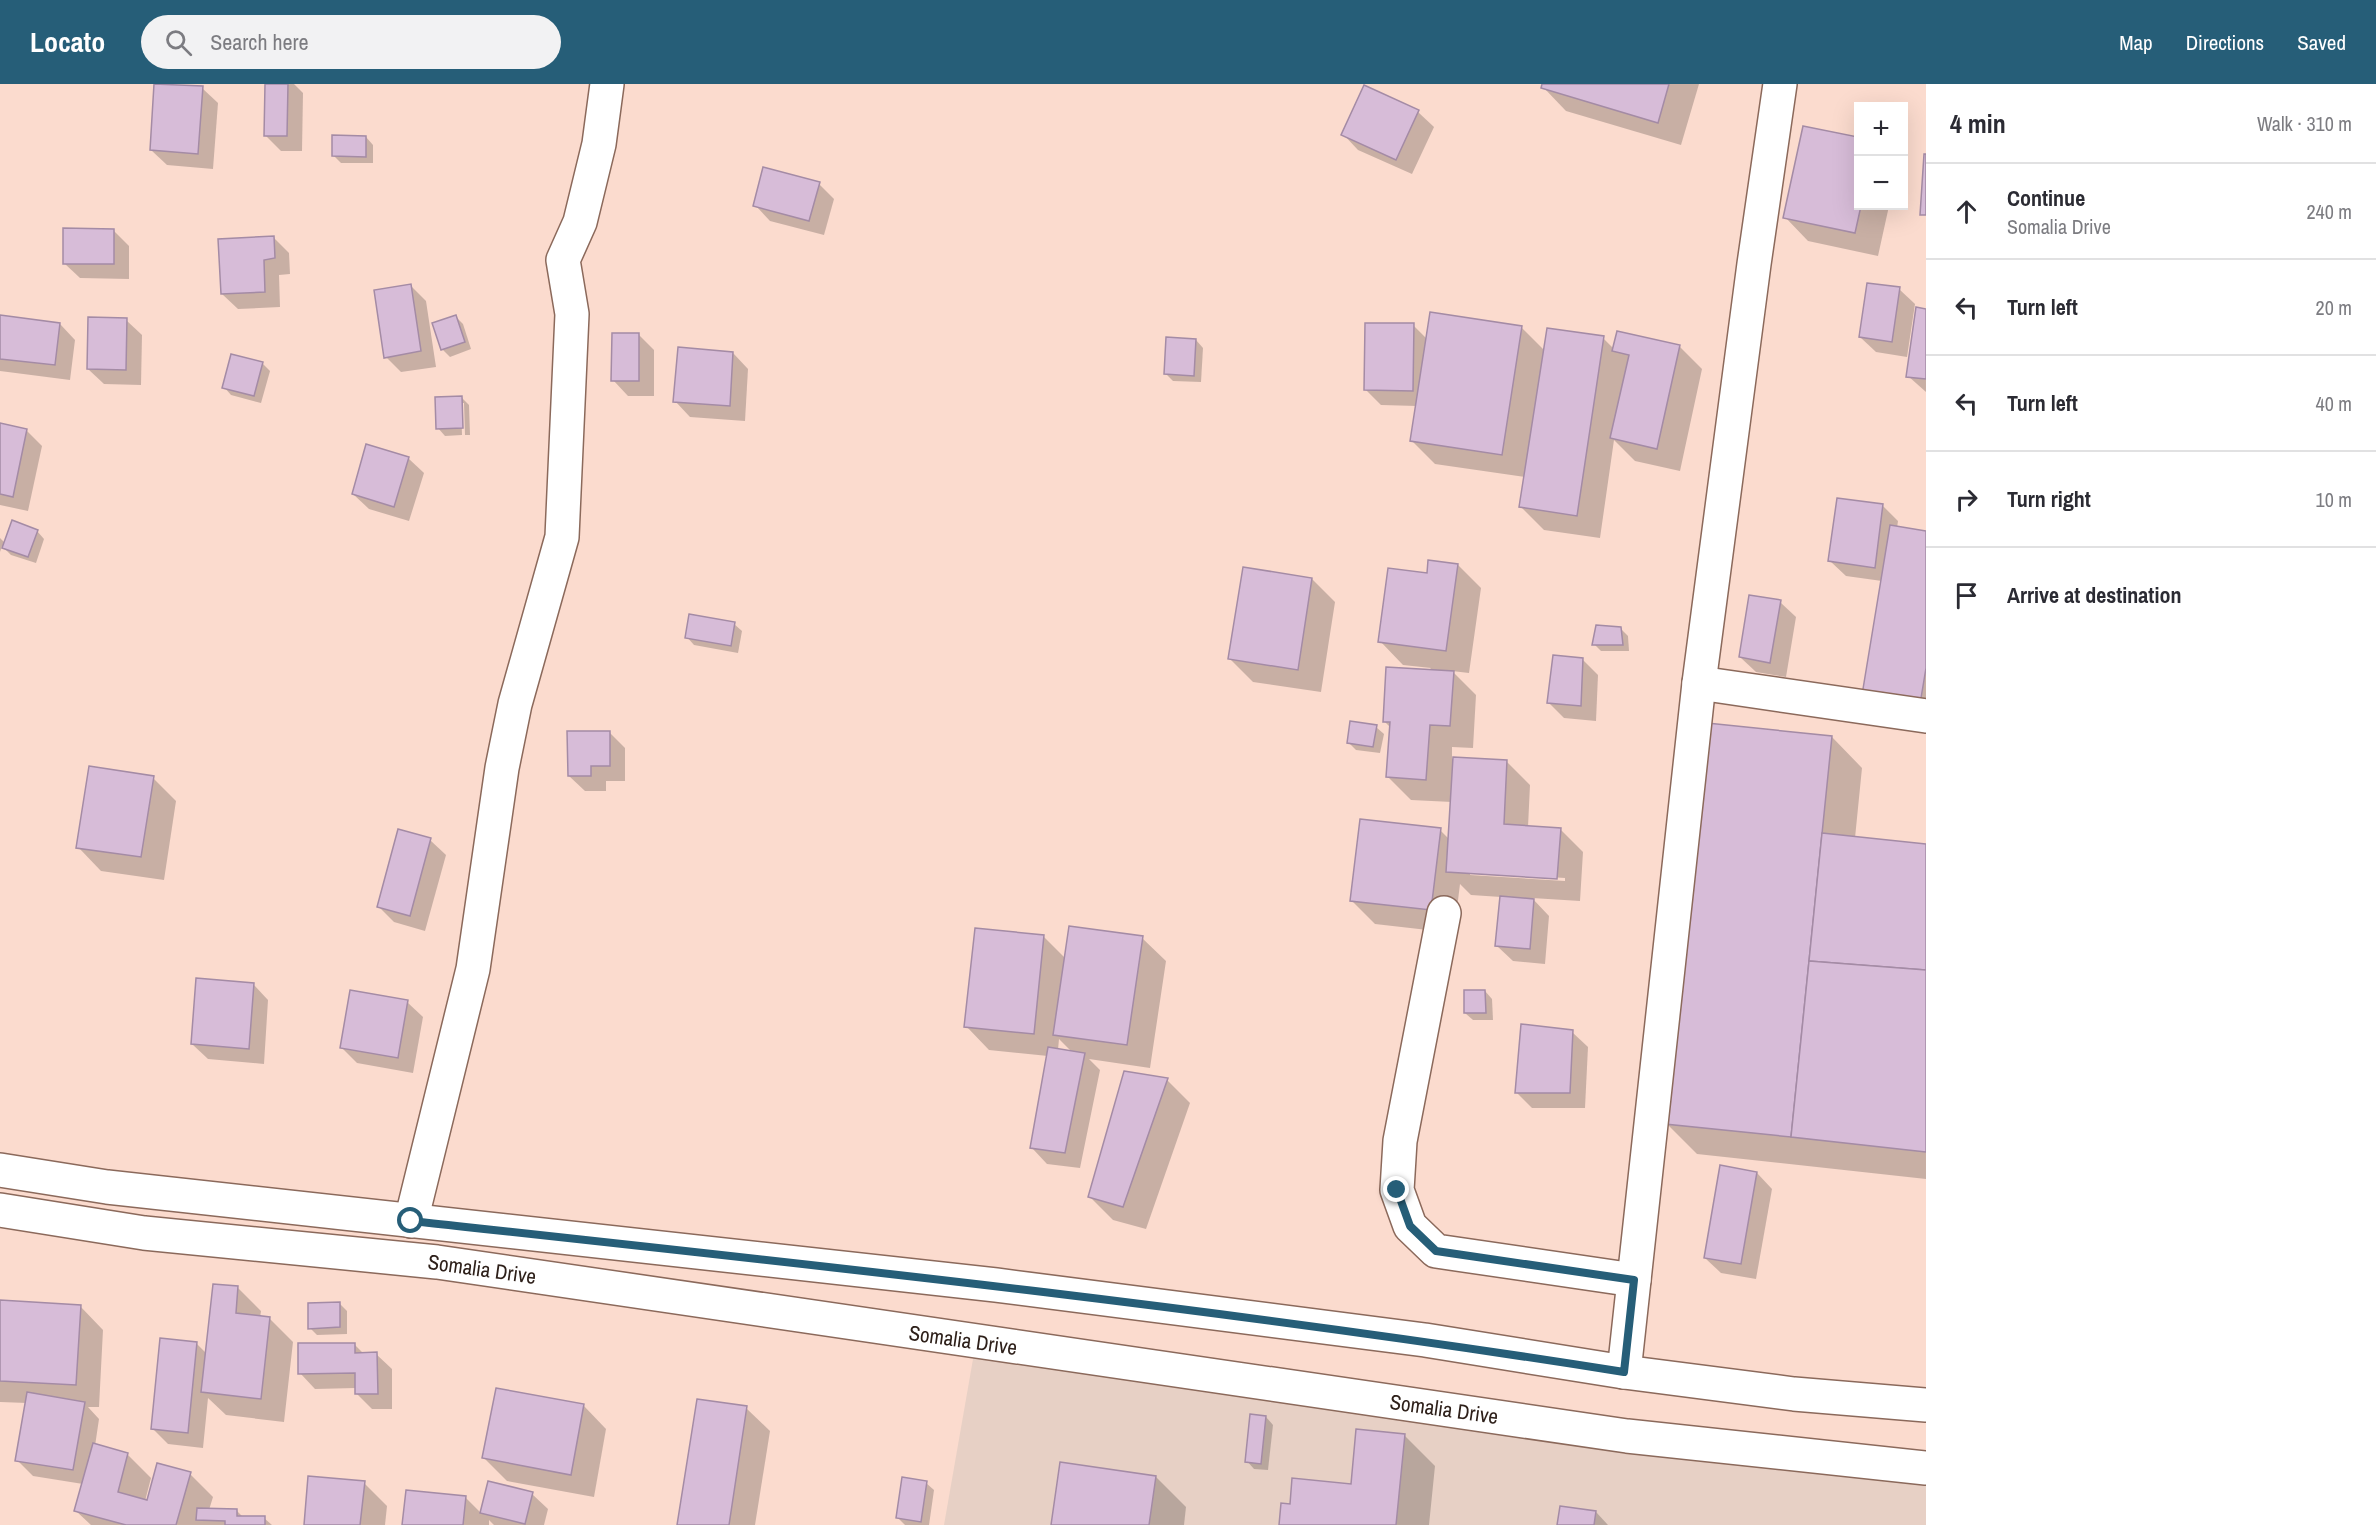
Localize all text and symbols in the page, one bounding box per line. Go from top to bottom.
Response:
search box [141,15,561,69]
text: Locato [30,23,105,61]
icon: search [162,26,195,59]
text: Search here [210,27,309,57]
text: Map [2119,28,2153,57]
text: Directions [2186,28,2264,57]
text: Saved [2297,28,2346,57]
map controls [1854,102,1908,210]
button: + [1854,102,1908,156]
text: 4 min [1950,106,2006,141]
text: Walk · 310 m [2257,110,2352,137]
button: − [1854,156,1908,210]
text: Continue [2007,183,2085,213]
icon: ahead [1950,195,1983,228]
text: 240 m [2306,198,2352,225]
text: Somalia Drive [2007,213,2111,240]
icon: left [1950,291,1983,324]
text: Turn left [2007,292,2078,322]
text: 20 m [2316,294,2352,321]
icon: left [1950,387,1983,420]
text: Turn left [2007,388,2078,418]
text: 40 m [2316,390,2352,417]
icon: right [1950,483,1983,516]
text: Turn right [2007,484,2091,514]
text: 10 m [2316,486,2352,513]
icon: arrive [1950,579,1983,612]
text: Arrive at destination [2007,580,2181,610]
route end [1383,1176,1409,1202]
route start [397,1207,423,1233]
street label: Somalia Drive [426,1247,538,1291]
street label: Somalia Drive [907,1318,1019,1362]
street label: Somalia Drive [1388,1387,1500,1431]

